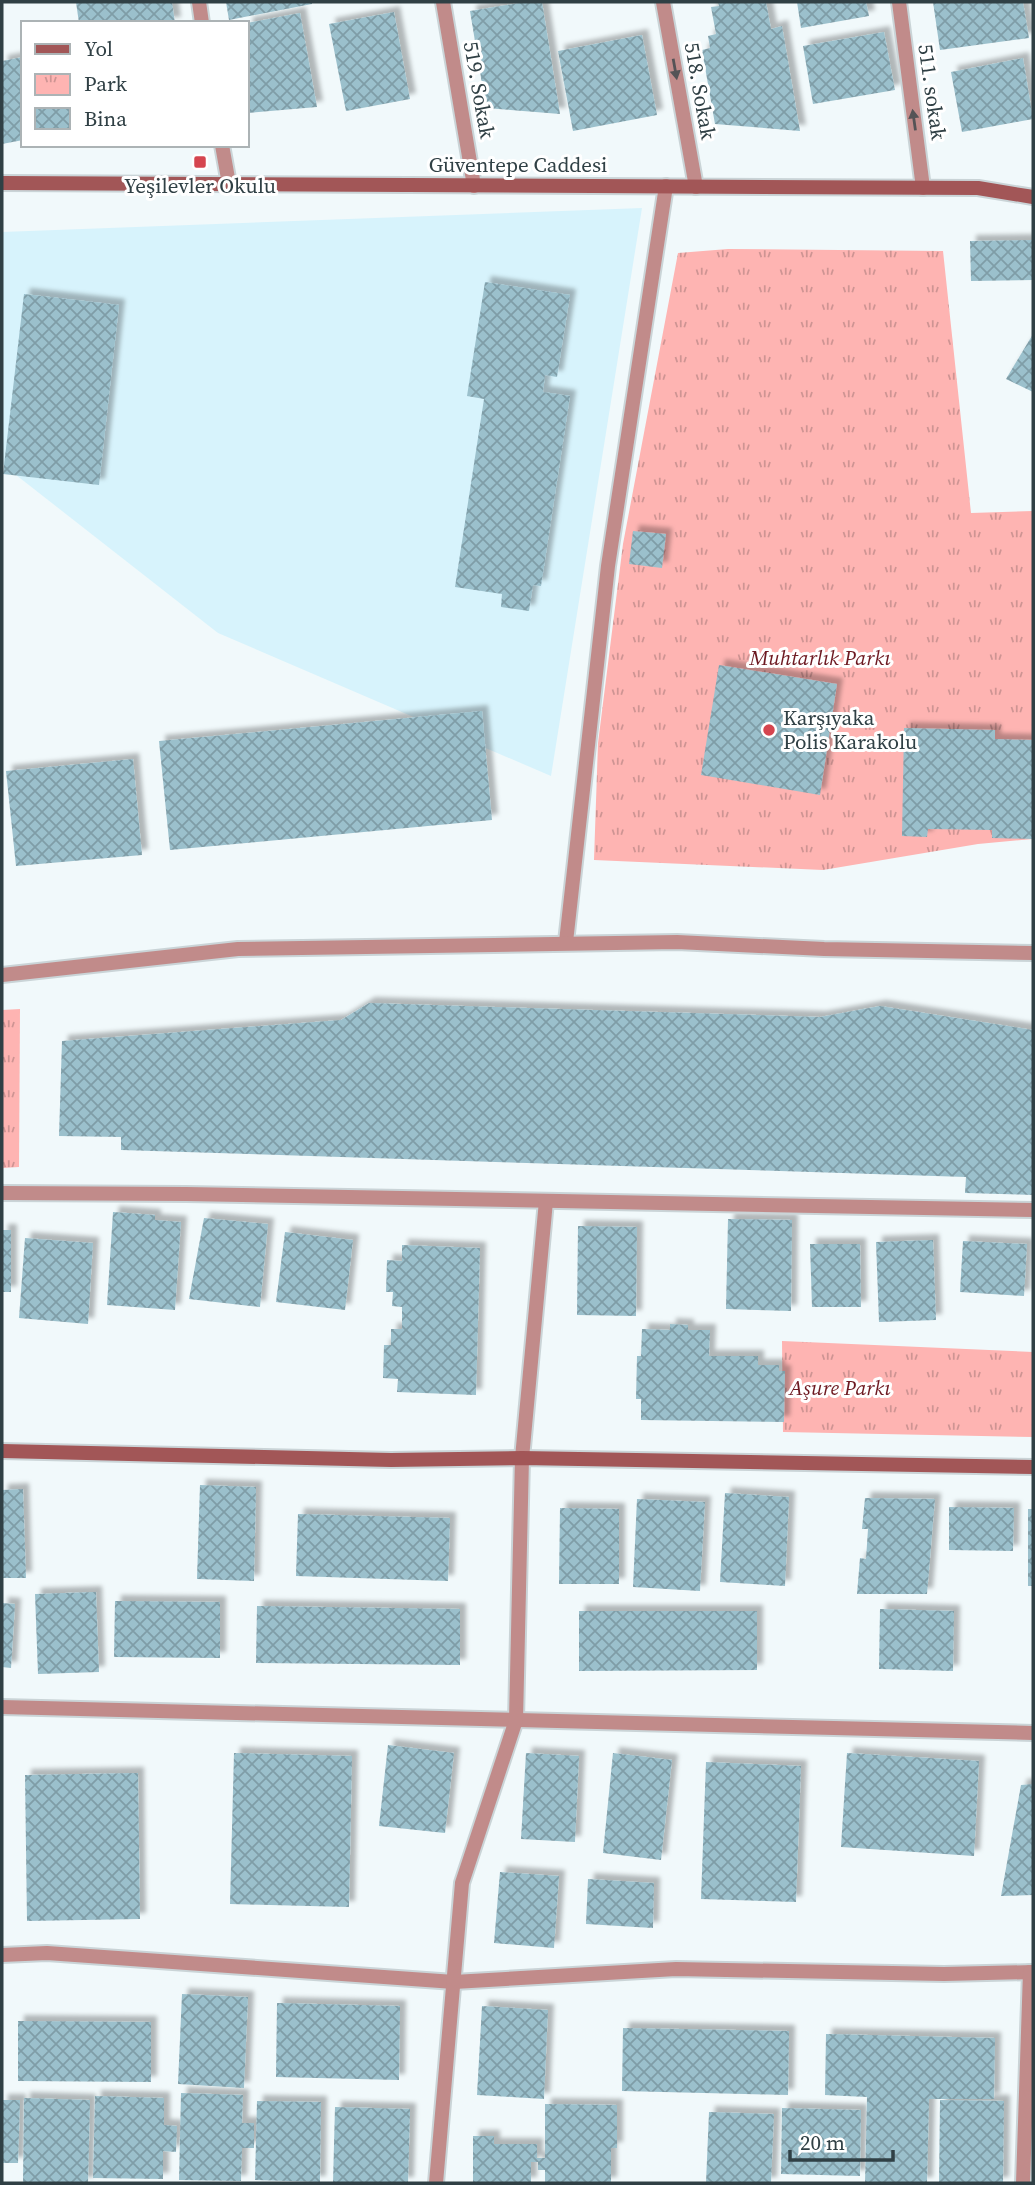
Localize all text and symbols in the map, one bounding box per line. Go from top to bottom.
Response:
legend [21,21,248,147]
text: Yol [84,34,113,63]
street label: 519. Sokak [457,39,502,141]
street label: 518. Sokak [678,40,723,142]
street label: 511. sokak [911,42,954,142]
one-way arrow [670,58,681,80]
text: Park [84,69,128,98]
text: Bina [84,104,127,133]
one-way arrow [909,109,920,131]
street label: Güventepe Caddesi [429,150,607,179]
marker: Yeşilevler Okulu [192,154,208,170]
place label: Yeşilevler Okulu [124,171,276,200]
park label: Muhtarlık Parkı [748,643,891,672]
place label: Karşıyaka Polis Karakolu [783,703,917,756]
marker: Karşıyaka Polis Karakolu [761,722,777,738]
park label: Aşure Parkı [788,1373,891,1402]
scale bar [790,2118,893,2162]
text: 20 m [800,2128,845,2157]

